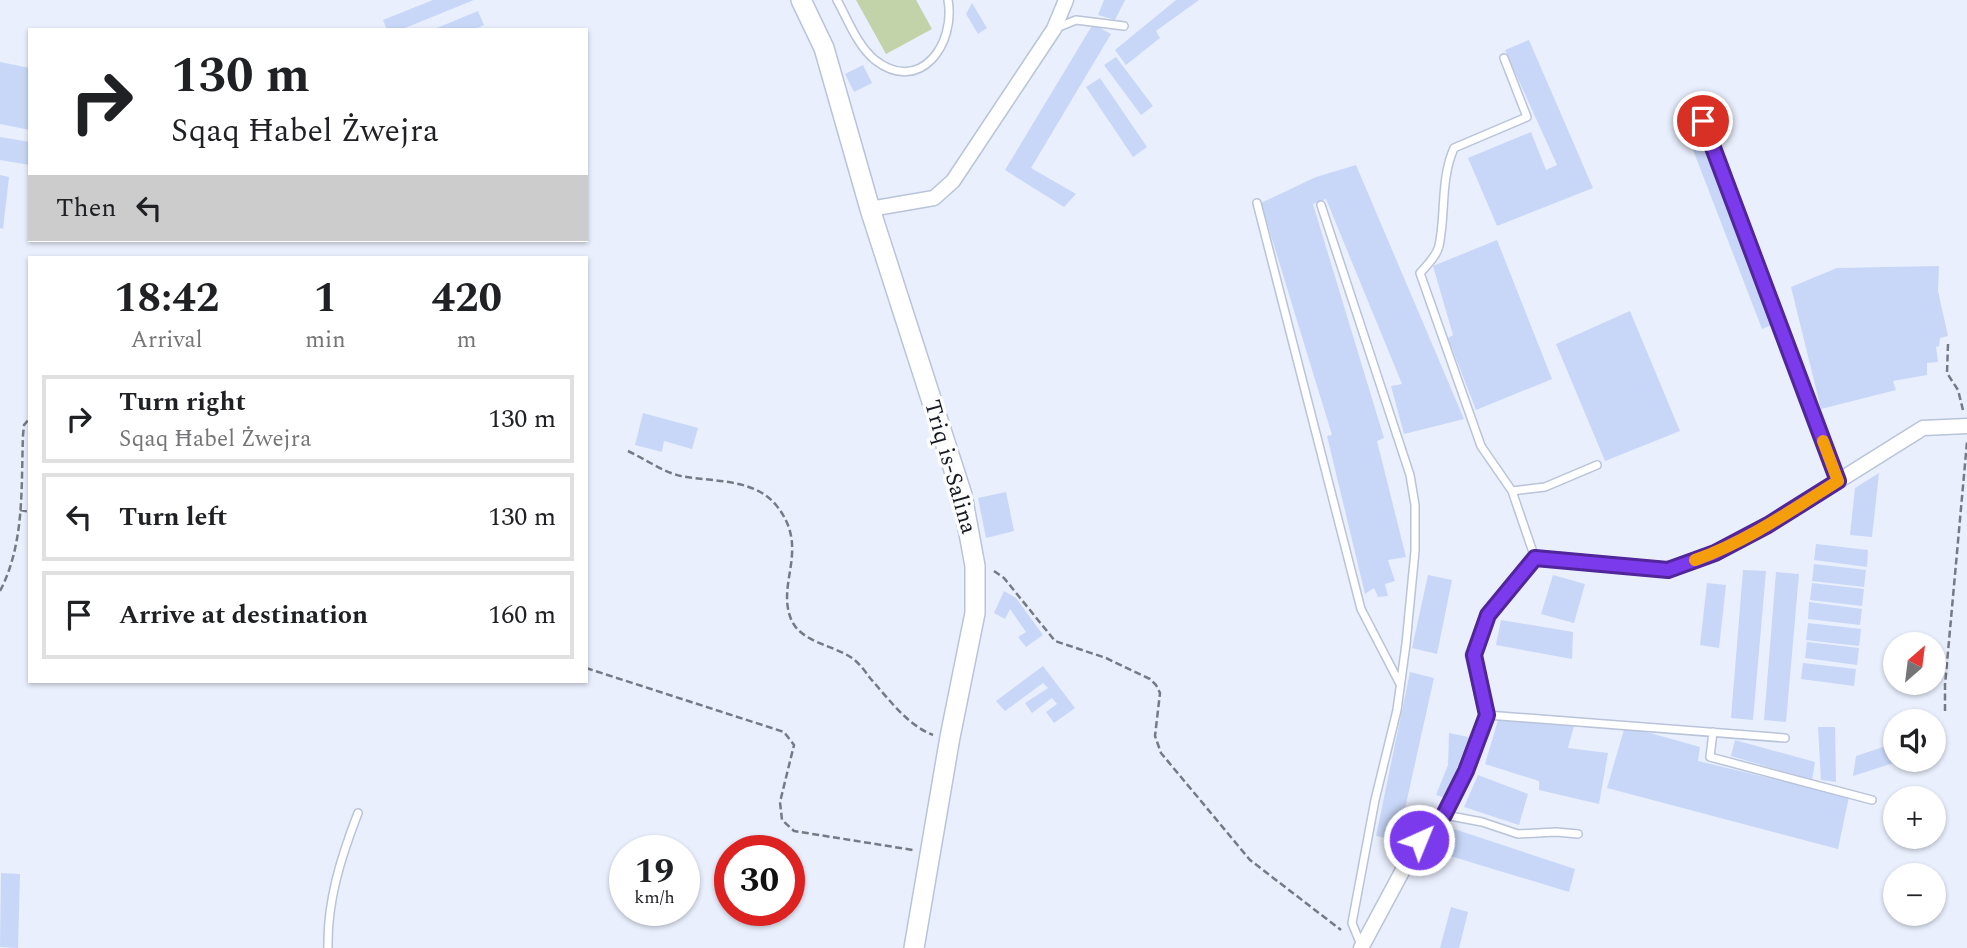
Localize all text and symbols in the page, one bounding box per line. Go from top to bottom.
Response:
text: 130 m [171,39,310,114]
icon: right [56,56,147,147]
pin [1673,91,1733,151]
icon: arrive [1684,102,1722,140]
text: Sqaq Ħabel Żwejra [171,107,439,156]
text: Then [56,188,116,228]
icon: left [130,189,168,227]
text: 18:42 [114,267,219,330]
text: 1 [314,267,337,330]
text: 420 [431,267,502,330]
text: Arrival [131,323,202,358]
text: min [305,323,346,358]
text: m [457,323,477,358]
text: Turn right [119,382,246,422]
street label: Triq is-Salina [914,396,986,538]
text: 130 m [488,399,556,439]
icon: right [60,400,98,438]
text: Sqaq Ħabel Żwejra [119,422,311,457]
text: Turn left [119,497,227,537]
text: 130 m [488,497,556,537]
icon: left [60,498,98,536]
text: Arrive at destination [119,595,368,635]
text: 160 m [488,595,556,635]
icon: arrive [60,596,98,634]
north arrow [1883,632,1946,695]
map controls [1883,632,1946,926]
button: sound [1883,709,1946,772]
button: + [1883,786,1946,849]
position arrow [1382,803,1456,877]
speed limit sign: 30 [714,835,805,926]
text: 19 [635,845,674,898]
button: − [1883,863,1946,926]
text: km/h [634,884,675,911]

